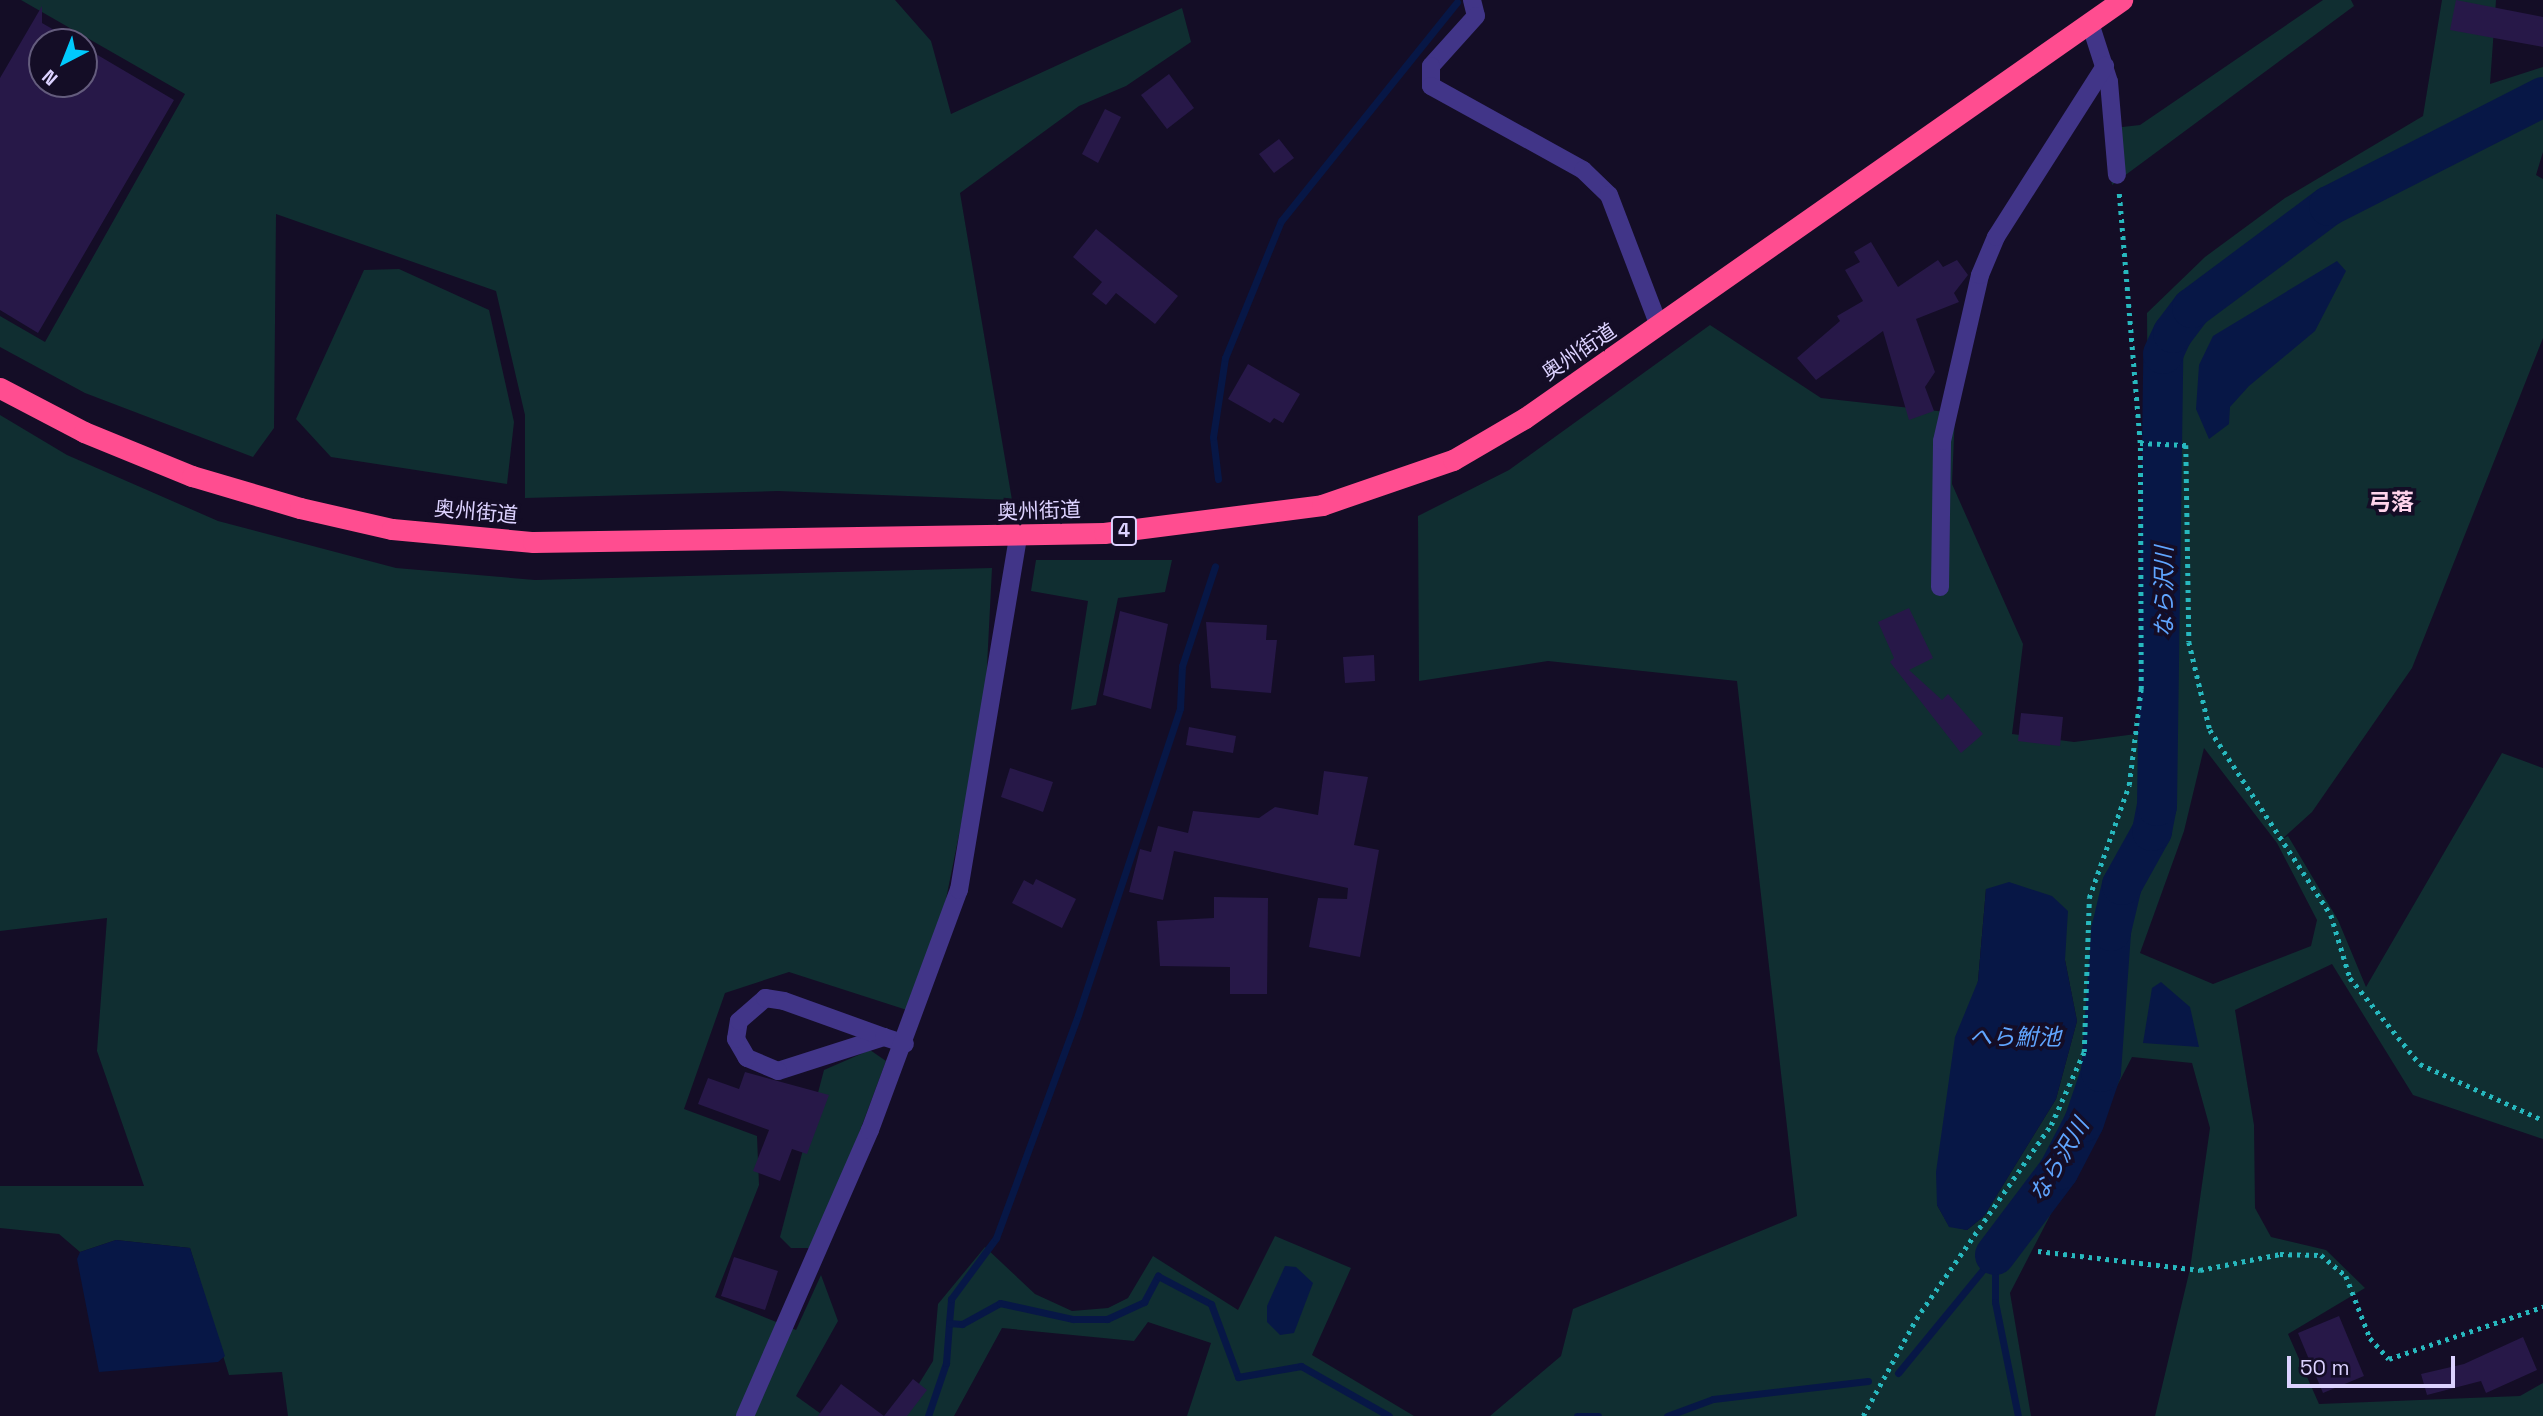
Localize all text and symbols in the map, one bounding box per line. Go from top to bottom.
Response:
north arrow [28,28,98,98]
text: N [37,64,63,91]
street label: 奥州街道 [1537,318,1621,386]
district label: 弓落 [2368,488,2414,516]
street label: 奥州街道 [433,496,519,528]
street label: 奥州街道 [997,497,1081,525]
road number: 4 [1110,516,1138,546]
water label: なら沢川 [2150,546,2178,638]
water label: へら鮒池 [1969,1023,2061,1051]
water label: なら沢川 [2023,1113,2095,1207]
scale bar [2291,1342,2459,1386]
text: 50 m [2300,1354,2350,1381]

